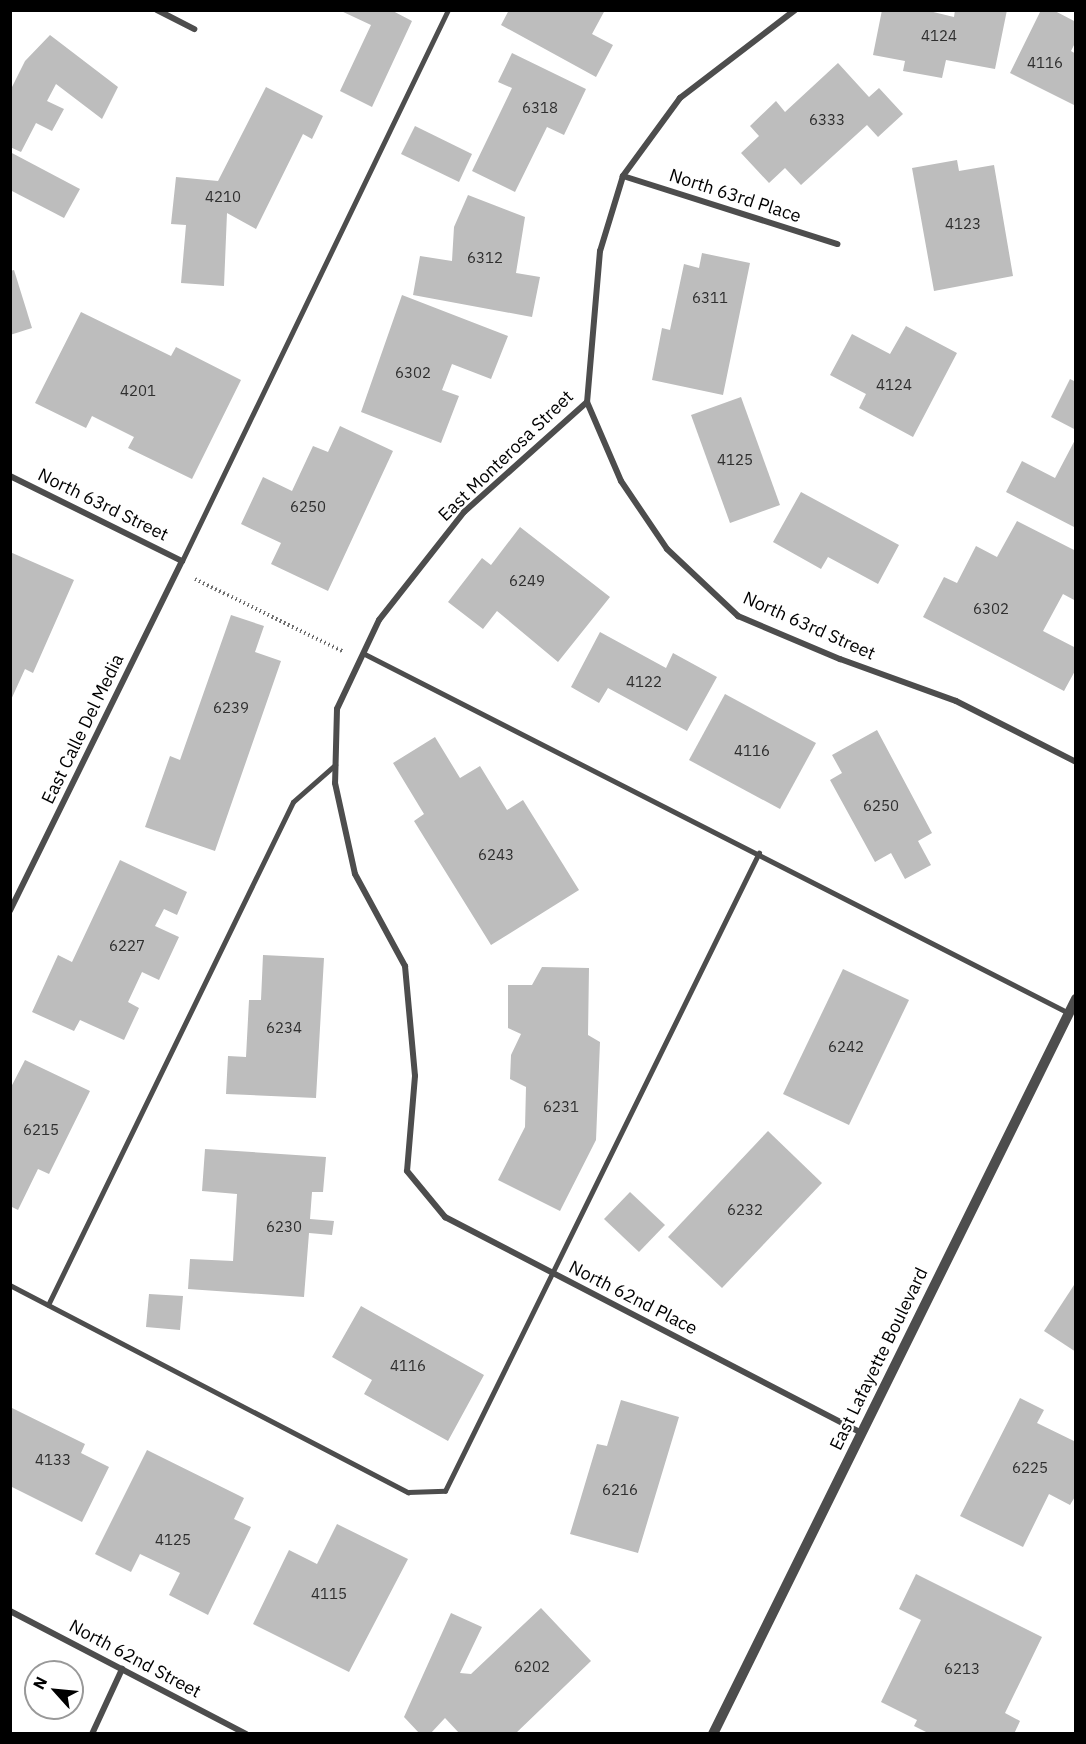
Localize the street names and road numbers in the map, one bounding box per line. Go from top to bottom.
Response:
street label: North 63rd Place [666,165,804,227]
street label: East Monterosa Street [434,386,578,526]
street label: North 63rd Street [34,464,172,546]
street label: North 63rd Street [740,587,878,665]
street label: East Calle Del Media [37,651,129,807]
street label: North 62nd Place [565,1256,701,1340]
street label: East Lafayette Boulevard [825,1264,933,1454]
street label: North 62nd Street [65,1615,205,1703]

